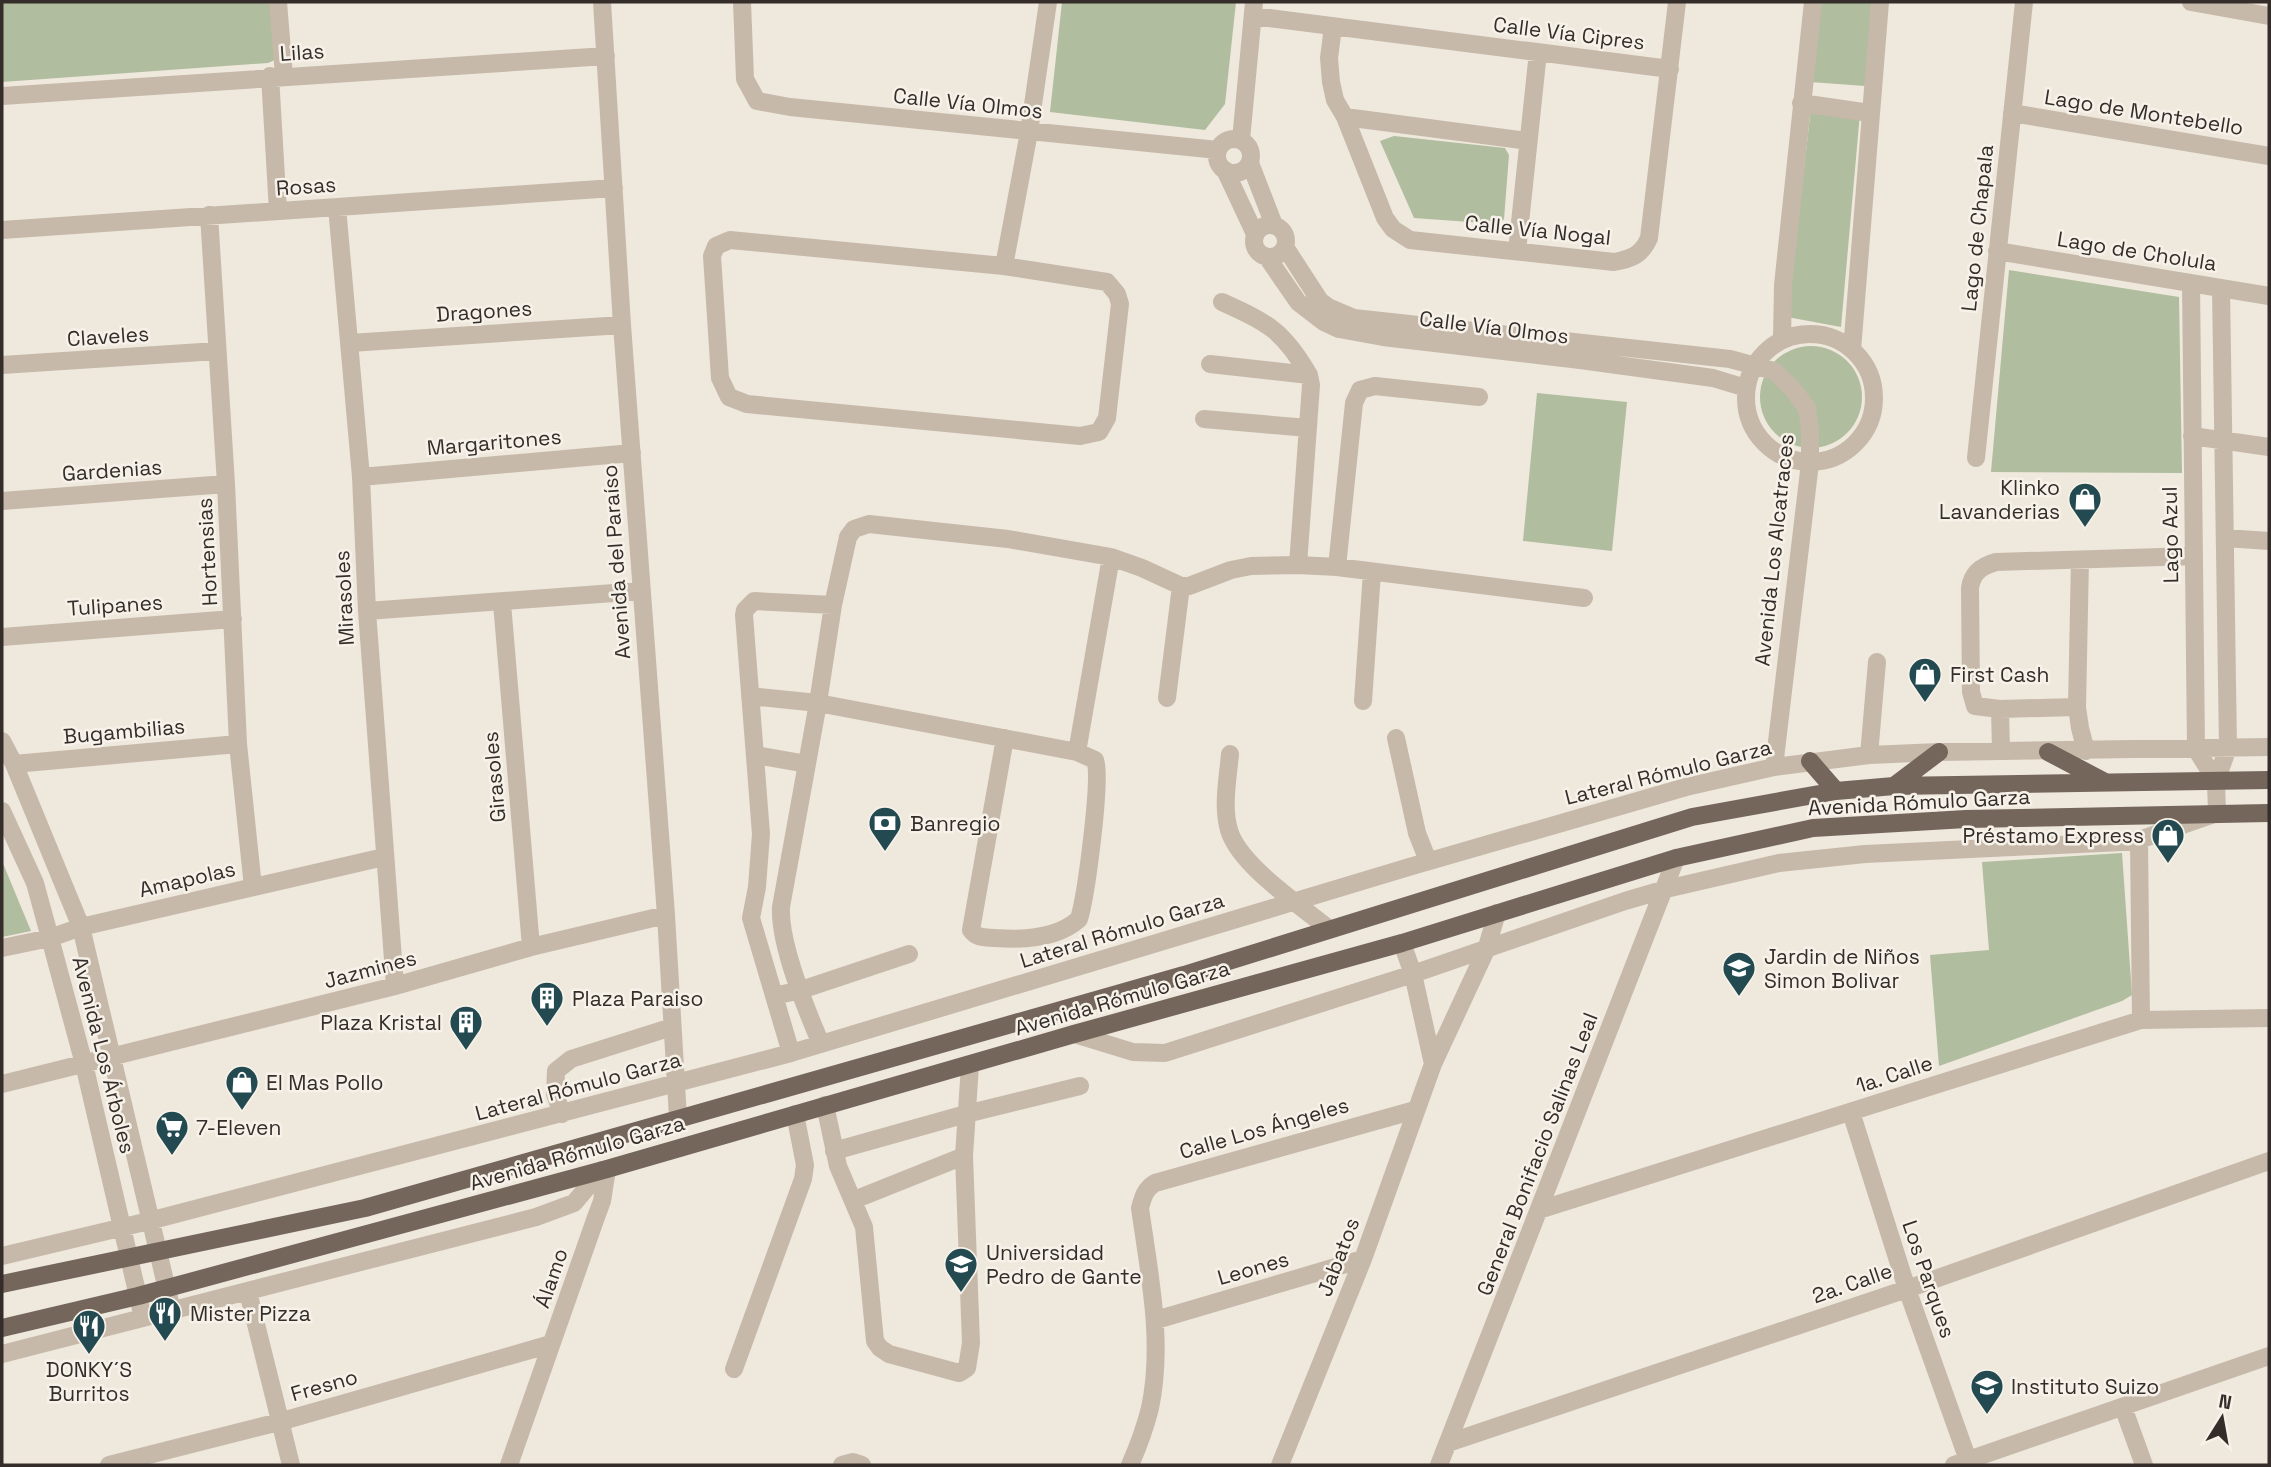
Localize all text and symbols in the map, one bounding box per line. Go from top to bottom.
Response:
street label: Calle Vía Cipres [1492,10,1646,56]
street label: Lilas [279,37,325,67]
street label: Calle Vía Olmos [892,82,1044,124]
street label: Lago de Montebello [2043,83,2245,141]
street label: Lago de Chapala [1955,143,1999,313]
street label: Rosas [275,170,337,202]
street label: Calle Vía Nogal [1464,209,1612,251]
street label: Lago de Cholula [2055,225,2219,277]
street label: Dragones [435,294,533,328]
street label: Calle Vía Olmos [1418,304,1570,350]
street label: Claveles [66,320,150,352]
street label: Margaritones [426,423,562,461]
street label: Avenida Los Alcatraces [1748,433,1800,667]
street label: Gardenias [61,453,163,487]
street label: Avenida del Paraíso [596,464,636,660]
place label: Klinko Lavanderias [1939,474,2060,525]
shop icon: Klinko Lavanderias [2066,480,2104,529]
street label: Lago Azul [2156,486,2184,584]
street label: Hortensias [191,497,223,607]
street label: Mirasoles [328,550,360,646]
street label: Tulipanes [66,588,164,622]
shop icon: First Cash [1906,655,1944,704]
place label: First Cash [1950,661,2050,688]
street label: Bugambilias [62,712,186,750]
street label: Girasoles [477,730,511,824]
street label: Lateral Rómulo Garza [1562,733,1774,811]
street label: Avenida Rómulo Garza [1807,783,2031,821]
bank icon: Banregio [866,804,904,853]
place label: Banregio [910,810,1000,837]
shop icon: Préstamo Express [2149,816,2187,865]
place label: Préstamo Express [1963,822,2144,849]
street label: Amapolas [136,855,238,903]
street label: Lateral Rómulo Garza [1017,886,1227,974]
place label: Jardin de Niños Simon Bolivar [1764,943,1920,994]
street label: Jazmines [321,944,419,994]
school or university icon: Jardin de Niños Simon Bolivar [1720,949,1758,998]
street label: Avenida Los Árboles [66,954,142,1156]
street label: Avenida Rómulo Garza [1011,954,1233,1042]
building icon: Plaza Paraiso [528,979,566,1028]
place label: Plaza Paraiso [572,985,703,1012]
building icon: Plaza Kristal [447,1003,485,1052]
place label: Plaza Kristal [320,1009,442,1036]
street label: General Bonifacio Salinas Leal [1470,1009,1604,1299]
street label: Lateral Rómulo Garza [472,1046,684,1126]
street label: 1a. Calle [1852,1049,1936,1099]
shop icon: El Mas Pollo [223,1063,261,1112]
place label: El Mas Pollo [266,1069,384,1096]
street label: Calle Los Ángeles [1176,1091,1352,1165]
supermarket icon: 7-Eleven [153,1108,191,1157]
street label: Avenida Rómulo Garza [466,1109,688,1197]
place label: 7-Eleven [196,1114,281,1141]
street label: Jabatos [1311,1214,1365,1300]
street label: Los Parques [1896,1217,1962,1341]
place label: Universidad Pedro de Gante [986,1239,1142,1290]
street label: Álamo [528,1245,574,1311]
school or university icon: Universidad Pedro de Gante [942,1245,980,1294]
street label: Leones [1214,1245,1292,1291]
street label: 2a. Calle [1808,1257,1896,1309]
restaurant icon: Mister Pizza [146,1294,184,1343]
place label: Mister Pizza [190,1300,311,1327]
restaurant icon: DONKY´S Burritos [70,1307,108,1356]
place label: DONKY´S Burritos [46,1356,132,1407]
street label: Fresno [287,1363,361,1407]
school or university icon: Instituto Suizo [1968,1367,2006,1416]
place label: Instituto Suizo [2011,1373,2159,1400]
north arrow [2187,1383,2257,1453]
text: N [2217,1388,2234,1415]

